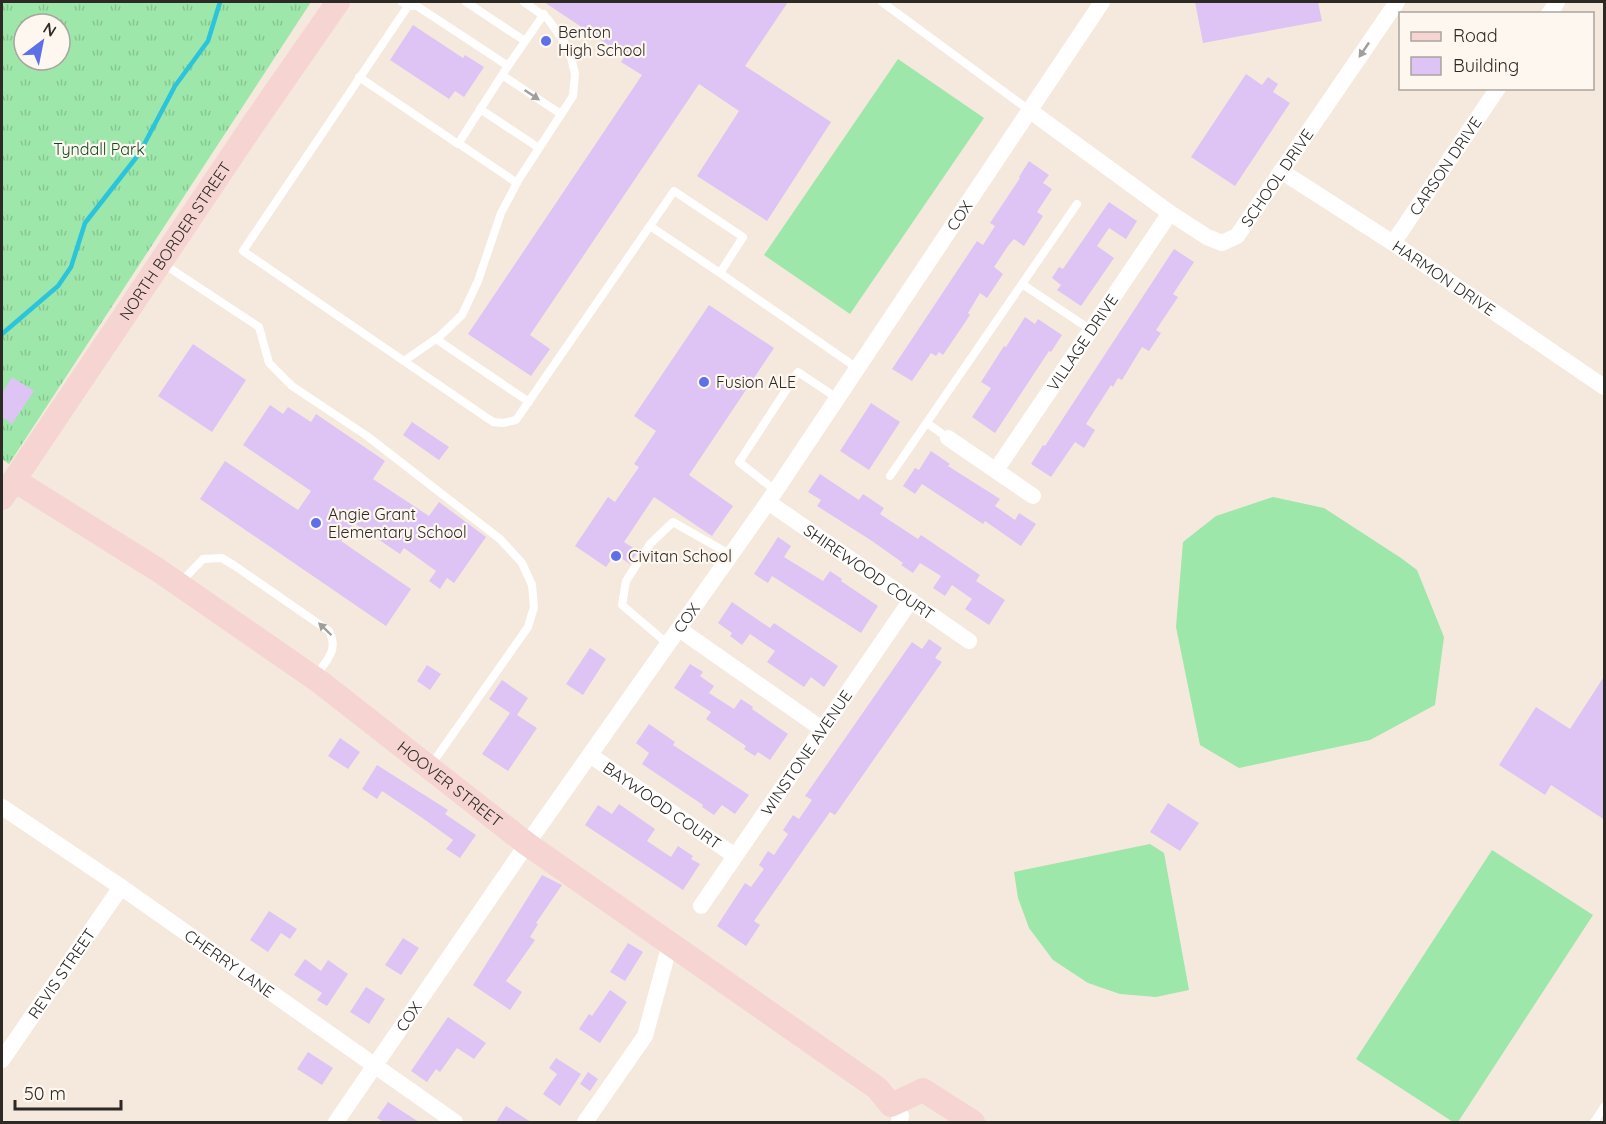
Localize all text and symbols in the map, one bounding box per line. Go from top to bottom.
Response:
north arrow [12,12,72,72]
legend [1399,12,1594,90]
text: N [40,18,60,41]
place label: Benton High School [558,22,646,60]
text: Road [1453,24,1498,47]
marker: Benton High School [539,34,553,48]
one-way arrow [1358,41,1370,57]
text: Building [1453,54,1519,77]
one-way arrow [524,89,540,100]
street label: CARSON DRIVE [1405,113,1486,219]
street label: SCHOOL DRIVE [1236,125,1317,231]
park label: Tyndall Park [53,139,145,159]
street label: NORTH BORDER STREET [115,157,235,324]
street label: COX [942,197,977,235]
street label: HARMON DRIVE [1389,236,1499,320]
street label: VILLAGE DRIVE [1043,290,1122,395]
place label: Fusion ALE [716,372,796,392]
marker: Fusion ALE [697,375,711,389]
place label: Angie Grant Elementary School [328,504,467,542]
marker: Angie Grant Elementary School [309,516,323,530]
street label: SHIREWOOD COURT [800,520,939,624]
place label: Civitan School [628,546,732,566]
marker: Civitan School [609,549,623,563]
street label: COX [669,599,704,637]
one-way arrow [317,622,332,636]
street label: WINSTONE AVENUE [756,686,856,819]
street label: HOOVER STREET [394,737,507,831]
street label: BAYWOOD COURT [599,757,725,853]
street label: REVIS STREET [23,924,100,1022]
street label: CHERRY LANE [181,925,278,1002]
street label: COX [391,997,426,1035]
scale bar [15,1073,122,1111]
text: 50 m [24,1082,66,1105]

